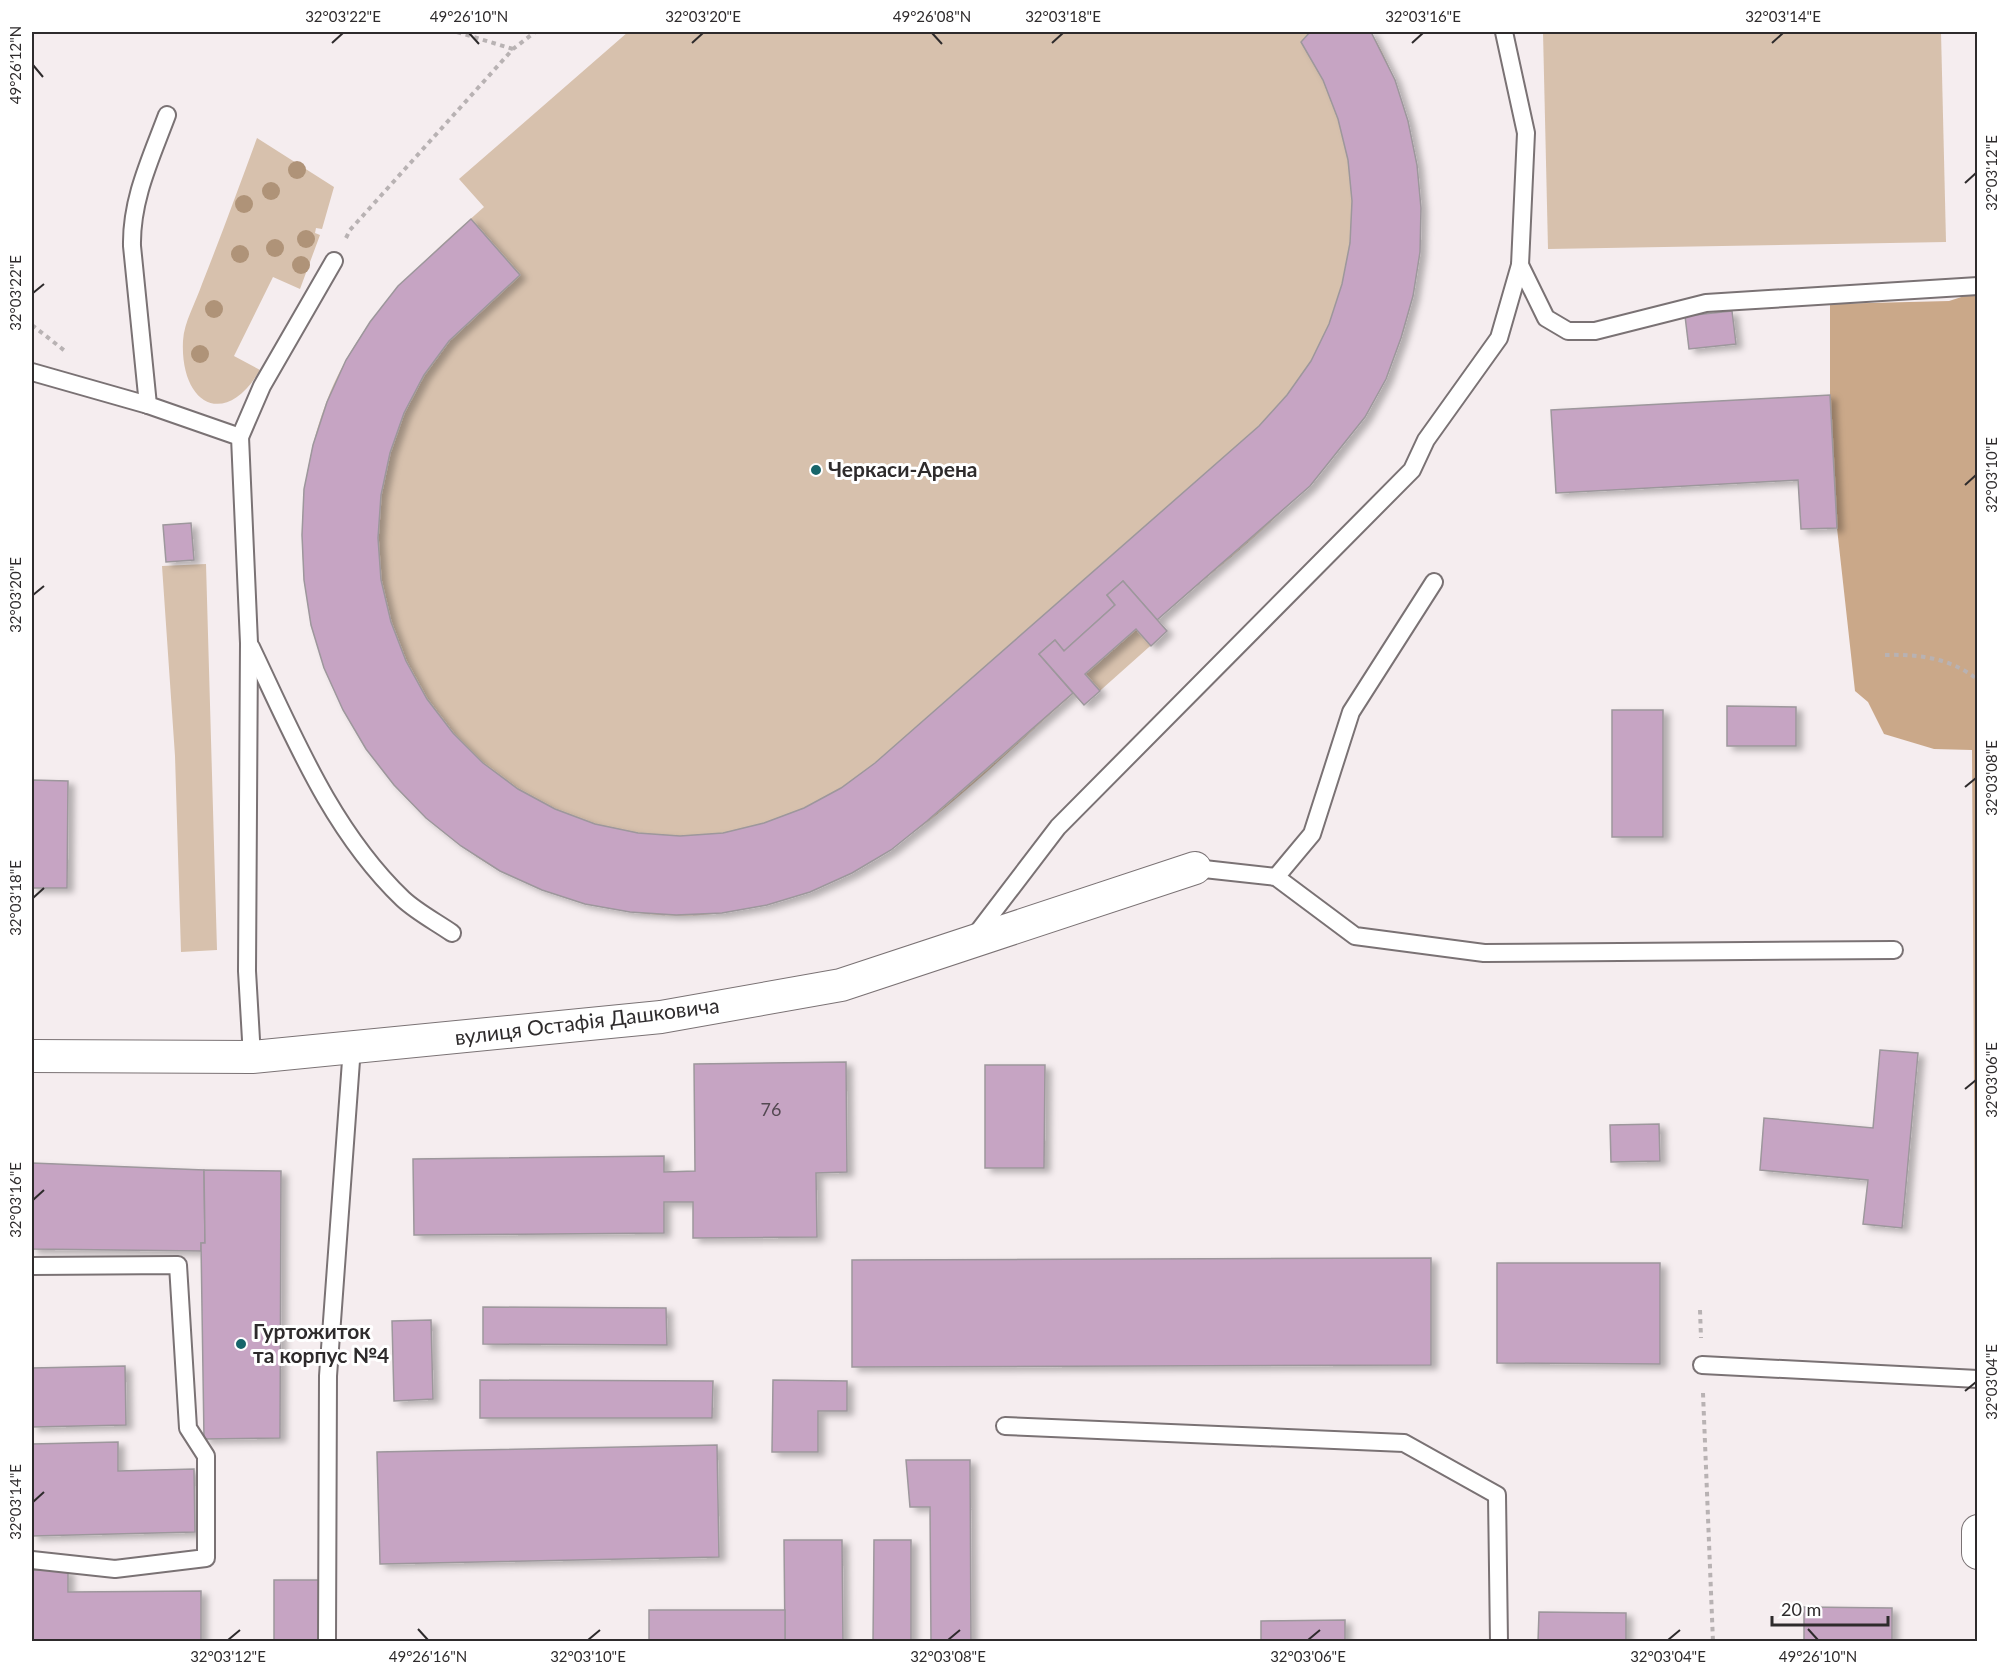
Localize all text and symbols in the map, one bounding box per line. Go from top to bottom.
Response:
text: 32°03'22"E [305,7,381,25]
text: 49°26'10"N [430,7,508,25]
text: 32°03'20"E [665,7,741,25]
text: 49°26'08"N [893,7,971,25]
text: 32°03'18"E [1025,7,1101,25]
text: 32°03'16"E [1385,7,1461,25]
text: 32°03'14"E [1745,7,1821,25]
text: 49°26'12"N [6,26,24,104]
text: 32°03'12"E [1982,135,2000,211]
text: 32°03'22"E [6,255,24,331]
text: 32°03'10"E [1982,437,2000,513]
place label: Черкаси-Арена [828,456,978,481]
marker: Черкаси-Арена [809,463,823,477]
text: 32°03'20"E [6,557,24,633]
text: 32°03'08"E [1982,740,2000,816]
text: 32°03'18"E [6,860,24,936]
street label: вулиця Остафія Дашковича [453,992,720,1049]
text: 32°03'06"E [1982,1042,2000,1118]
house number: 76 [761,1098,781,1120]
text: 32°03'16"E [6,1162,24,1238]
place label: Гуртожиток та корпус №4 [253,1318,389,1367]
marker: Гуртожиток та корпус №4 [234,1337,248,1351]
text: 32°03'04"E [1982,1344,2000,1420]
text: 32°03'14"E [6,1464,24,1540]
scale bar [1772,1589,1888,1627]
text: 20 m [1781,1598,1821,1620]
text: 32°03'12"E [190,1647,266,1665]
text: 49°26'16"N [389,1647,467,1665]
text: 32°03'10"E [550,1647,626,1665]
text: 32°03'08"E [910,1647,986,1665]
text: 32°03'06"E [1270,1647,1346,1665]
text: 32°03'04"E [1630,1647,1706,1665]
text: 49°26'10"N [1779,1647,1857,1665]

